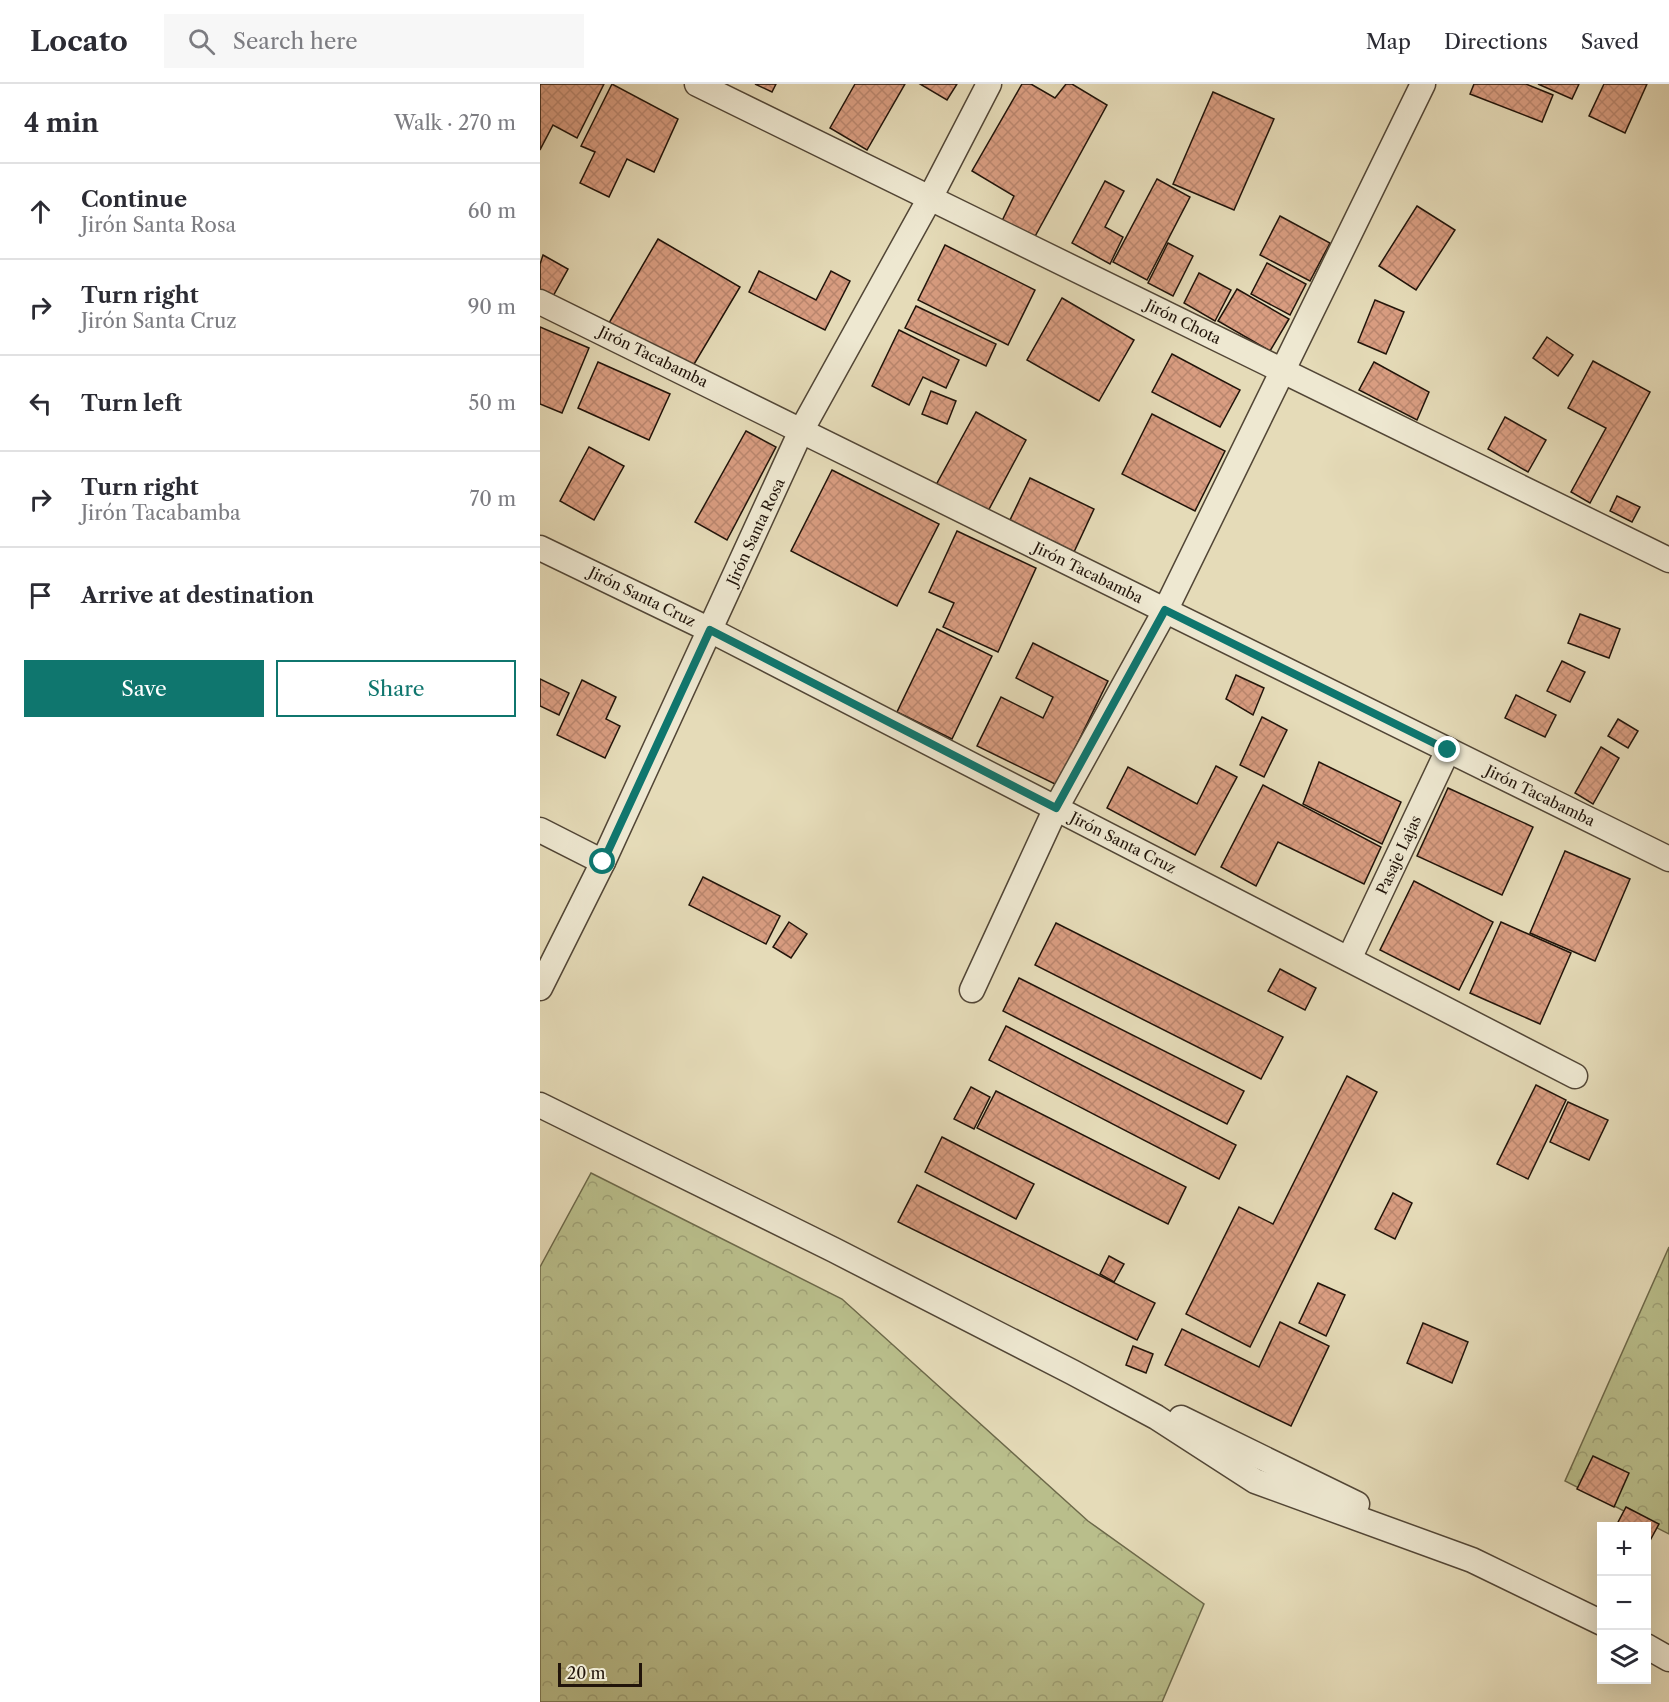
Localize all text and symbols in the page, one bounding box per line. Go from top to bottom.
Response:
search box [164,14,584,68]
text: Locato [30,24,128,58]
icon: search [185,25,218,58]
text: Search here [233,28,358,55]
text: Map [1366,29,1411,54]
text: Directions [1444,29,1548,54]
text: Saved [1581,29,1639,54]
text: 4 min [24,107,99,139]
text: Walk · 270 m [394,111,516,135]
text: Continue [81,186,187,213]
icon: ahead [24,195,57,228]
text: 60 m [468,199,516,223]
text: Jirón Santa Rosa [81,213,236,237]
text: Turn right [81,282,199,309]
icon: right [24,291,57,324]
street label: Jirón Chota [1140,294,1224,348]
text: 90 m [468,295,516,319]
text: Jirón Santa Cruz [81,309,237,333]
street label: Jirón Tacabamba [593,321,711,391]
icon: left [24,387,57,420]
text: Turn left [81,390,182,417]
text: 50 m [469,391,516,415]
text: Turn right [81,474,199,501]
street label: Jirón Santa Rosa [722,475,789,590]
icon: right [24,483,57,516]
text: 70 m [470,487,516,511]
text: Jirón Tacabamba [81,501,241,525]
street label: Jirón Tacabamba [1028,537,1146,607]
street label: Jirón Santa Cruz [584,562,699,631]
icon: arrive [24,579,57,612]
text: Arrive at destination [81,582,314,609]
button: Save [24,660,264,717]
button: Share [276,660,516,717]
route end [1434,736,1460,762]
street label: Jirón Tacabamba [1480,760,1598,830]
street label: Jirón Santa Cruz [1065,807,1180,878]
street label: Pasaje Lajas [1372,812,1425,897]
route start [589,848,615,874]
map controls [1597,1522,1651,1684]
button: + [1597,1522,1651,1576]
button: − [1597,1576,1651,1630]
button: layers [1597,1630,1651,1684]
scale bar [558,1660,642,1688]
text: 20 m [567,1663,606,1683]

